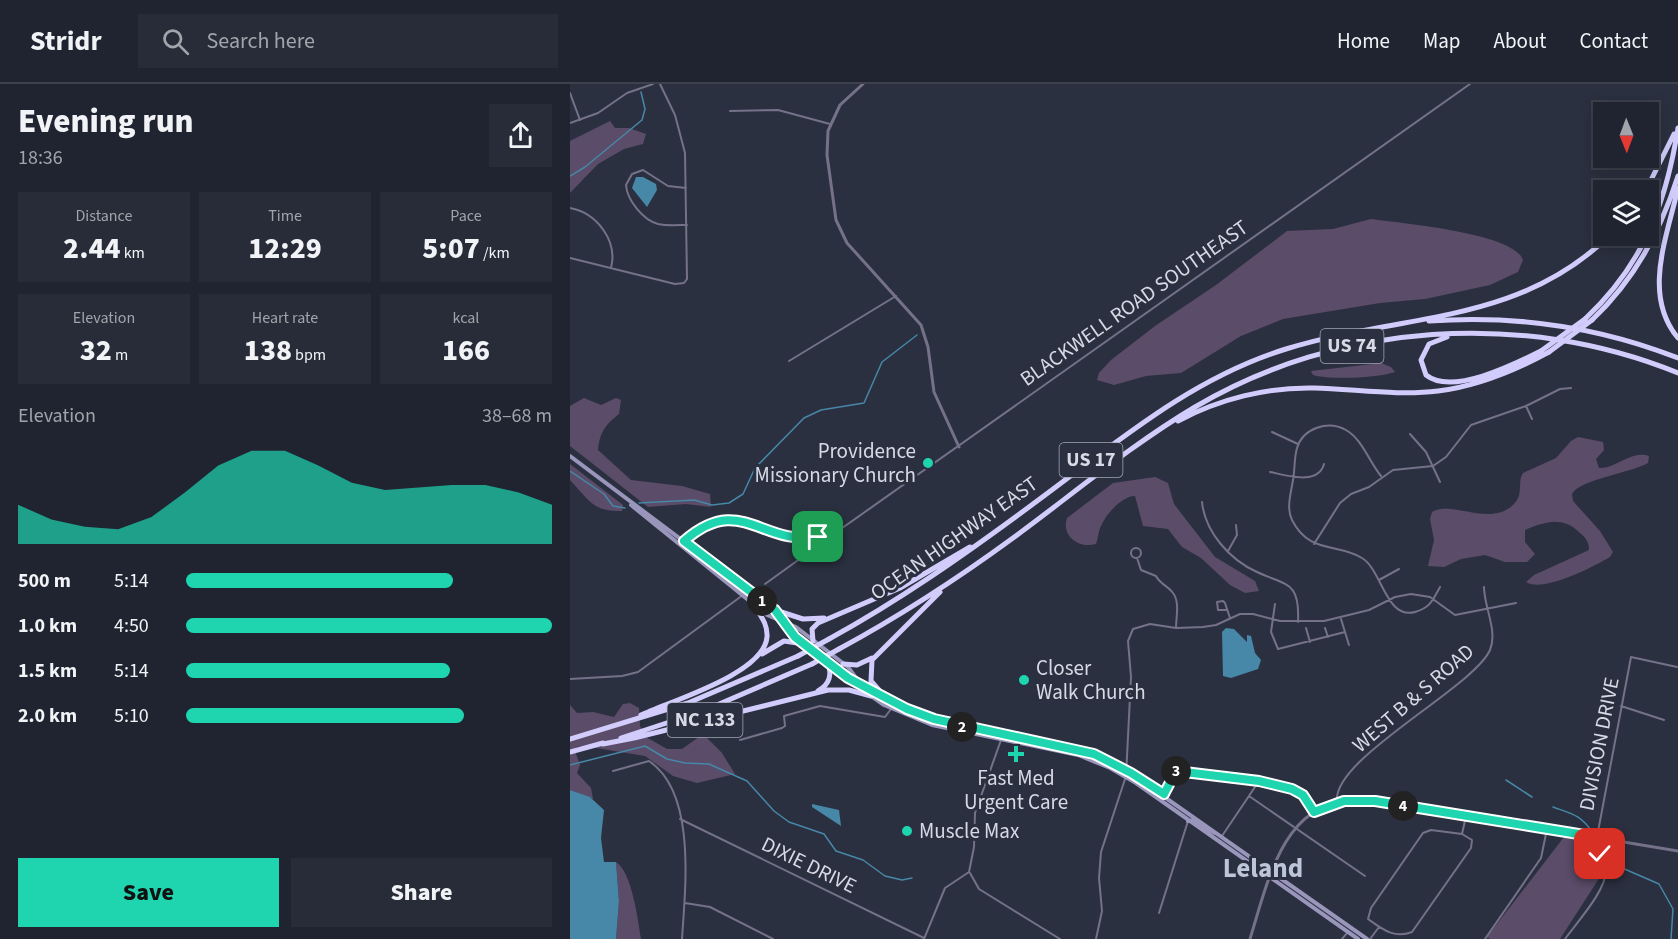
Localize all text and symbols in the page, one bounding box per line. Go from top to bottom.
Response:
search box [138,14,558,68]
text: Stridr [30,21,102,61]
icon: search [159,25,192,58]
text: Search here [207,25,315,57]
text: Home [1337,26,1390,56]
text: Map [1423,26,1461,56]
text: About [1494,26,1546,56]
text: Contact [1579,26,1648,56]
text: Evening run [18,98,194,145]
north arrow [1593,102,1659,168]
map controls [1593,102,1659,246]
button: share [489,104,552,167]
text: 18:36 [18,144,63,172]
button: layers [1593,180,1659,246]
text: Distance [76,205,132,227]
text: Time [268,205,302,227]
text: Pace [450,205,482,227]
street label: BLACKWELL ROAD SOUTHEAST [1014,213,1254,393]
text: 2.44 [63,227,120,270]
text: 12:29 [248,227,322,270]
text: 5:07 [422,227,480,270]
text: km [120,242,145,264]
text: /km [480,242,510,264]
text: Elevation [73,307,135,329]
text: Heart rate [252,307,318,329]
text: kcal [453,307,479,329]
text: 32 [80,329,112,372]
text: 138 [244,329,292,372]
text: 166 [442,329,490,372]
road number: US 74 [1320,329,1384,363]
text: m [112,344,128,366]
text: bpm [292,344,326,366]
text: Elevation [18,402,96,430]
text: 38–68 m [482,402,552,430]
place label: Providence Missionary Church [755,436,916,490]
road number: US 17 [1060,443,1122,477]
marker: Providence Missionary Church [921,456,935,470]
street label: OCEAN HIGHWAY EAST [864,469,1044,607]
pin [792,511,843,562]
icon: arrive [801,520,834,553]
text: 500 m [18,567,71,595]
text: 5:14 [114,567,149,595]
pin: 1 [747,586,777,616]
text: 1 [758,590,766,612]
text: 1.0 km [18,612,77,640]
text: 4:50 [114,612,149,640]
street label: WEST B & S ROAD [1346,637,1480,759]
place label: Closer Walk Church [1036,653,1146,707]
text: 1.5 km [18,657,77,685]
text: 5:14 [114,657,149,685]
marker: Closer Walk Church [1017,673,1031,687]
street label: DIVISION DRIVE [1571,675,1627,813]
text: 2.0 km [18,702,77,730]
text: 5:10 [114,702,149,730]
road number: NC 133 [668,703,742,737]
pin: 2 [947,712,977,742]
text: 2 [958,716,966,738]
marker: Fast Med Urgent Care [1007,745,1025,763]
pin: 3 [1161,756,1191,786]
text: 3 [1172,760,1180,782]
place label: Fast Med Urgent Care [964,763,1068,817]
pin: 4 [1388,791,1418,821]
text: 4 [1399,795,1407,817]
place label: Muscle Max [919,816,1020,846]
marker: Muscle Max [900,824,914,838]
pin [1574,828,1625,879]
street label: DIXIE DRIVE [756,829,862,901]
icon: check [1583,837,1616,870]
district label: Leland [1223,849,1303,888]
button: Save [18,858,279,927]
button: Share [291,858,552,927]

